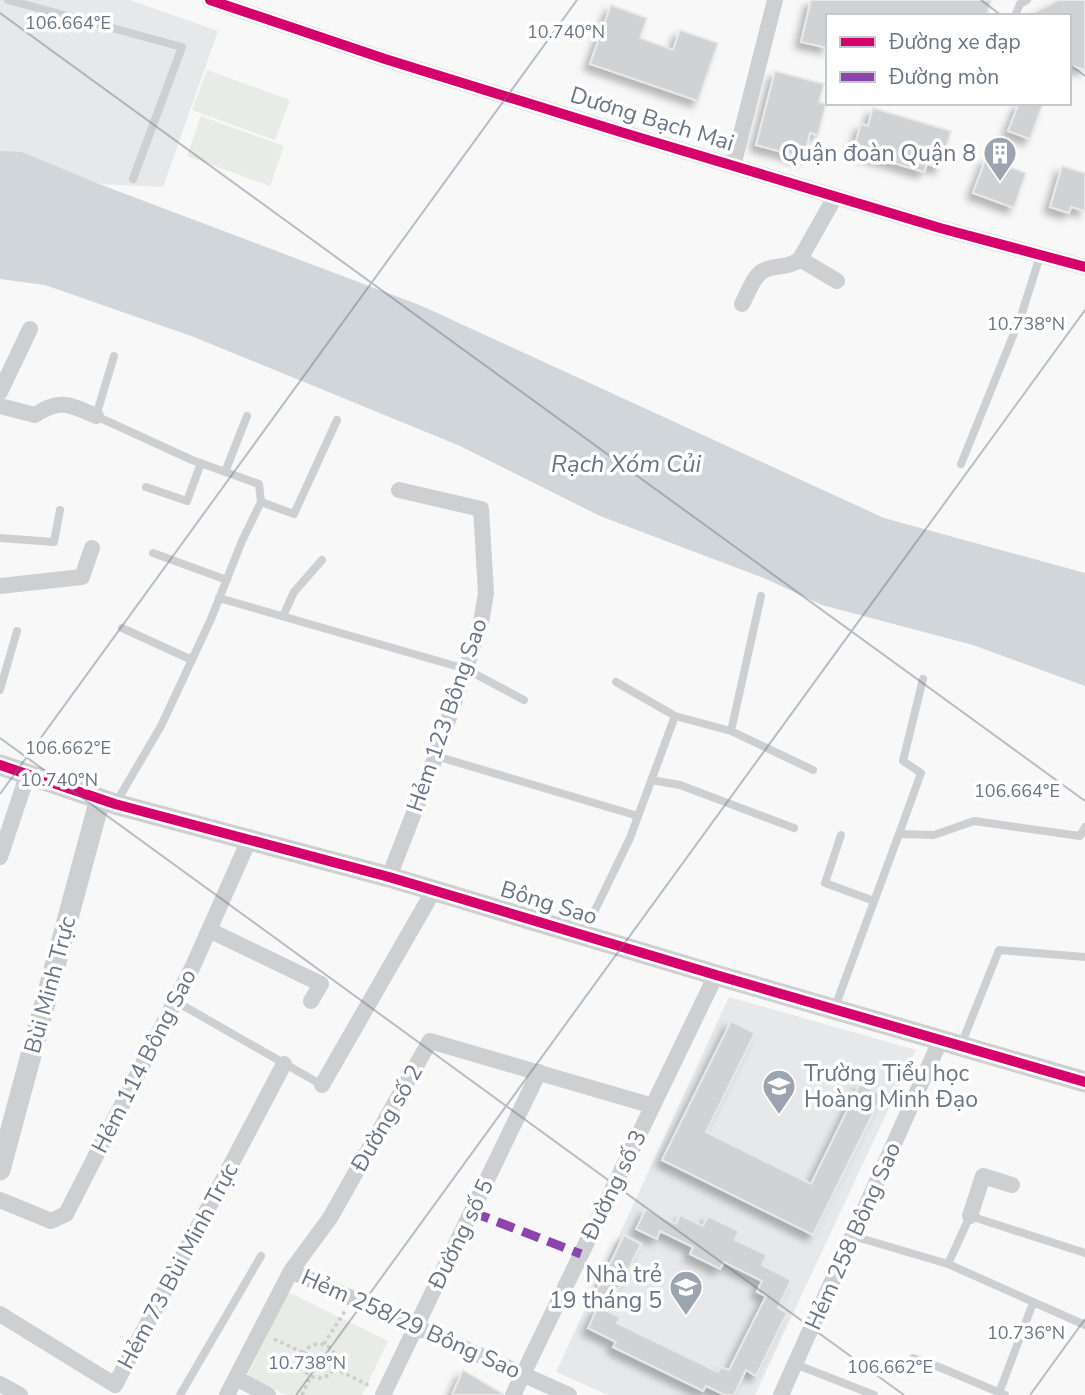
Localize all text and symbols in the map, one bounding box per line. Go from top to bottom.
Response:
text: 106.664°E [25,11,111,35]
legend [826,14,1071,105]
text: 10.740°N [527,20,605,44]
text: Đường xe đạp [888,28,1021,56]
text: Đường mòn [888,63,999,91]
street label: Dương Bạch Mai [566,79,738,159]
building icon: Quận đoàn Quận 8 [981,134,1019,183]
place label: Quận đoàn Quận 8 [781,138,976,169]
text: 10.738°N [987,312,1065,336]
water label: Rạch Xóm Củi [551,448,701,480]
street label: Hẻm 123 Bông Sao [399,614,495,816]
text: 106.662°E [25,736,111,760]
text: 10.740°N [20,768,98,792]
text: 106.664°E [974,779,1060,803]
street label: Bông Sao [497,874,601,932]
street label: Bùi Minh Trực [17,913,83,1057]
street label: Hẻm 114 Bông Sao [84,964,204,1158]
place label: Trường Tiểu học Hoàng Minh Đạo [804,1058,978,1115]
street label: Đường số 2 [343,1059,430,1178]
school or university icon: Trường Tiểu học Hoàng Minh Đạo [760,1067,798,1116]
street label: Đường số 3 [574,1125,654,1246]
street label: Hẻm 258 Bông Sao [798,1137,908,1335]
street label: Hẻm 73 Bùi Minh Trực [110,1157,246,1375]
street label: Đường số 5 [421,1174,501,1295]
place label: Nhà trẻ 19 tháng 5 [549,1259,662,1316]
street label: Hẻm 258/29 Bông Sao [297,1262,525,1386]
school or university icon: Nhà trẻ 19 tháng 5 [667,1268,705,1317]
text: 10.736°N [987,1321,1065,1345]
text: 10.738°N [268,1351,346,1375]
text: 106.662°E [847,1355,933,1379]

